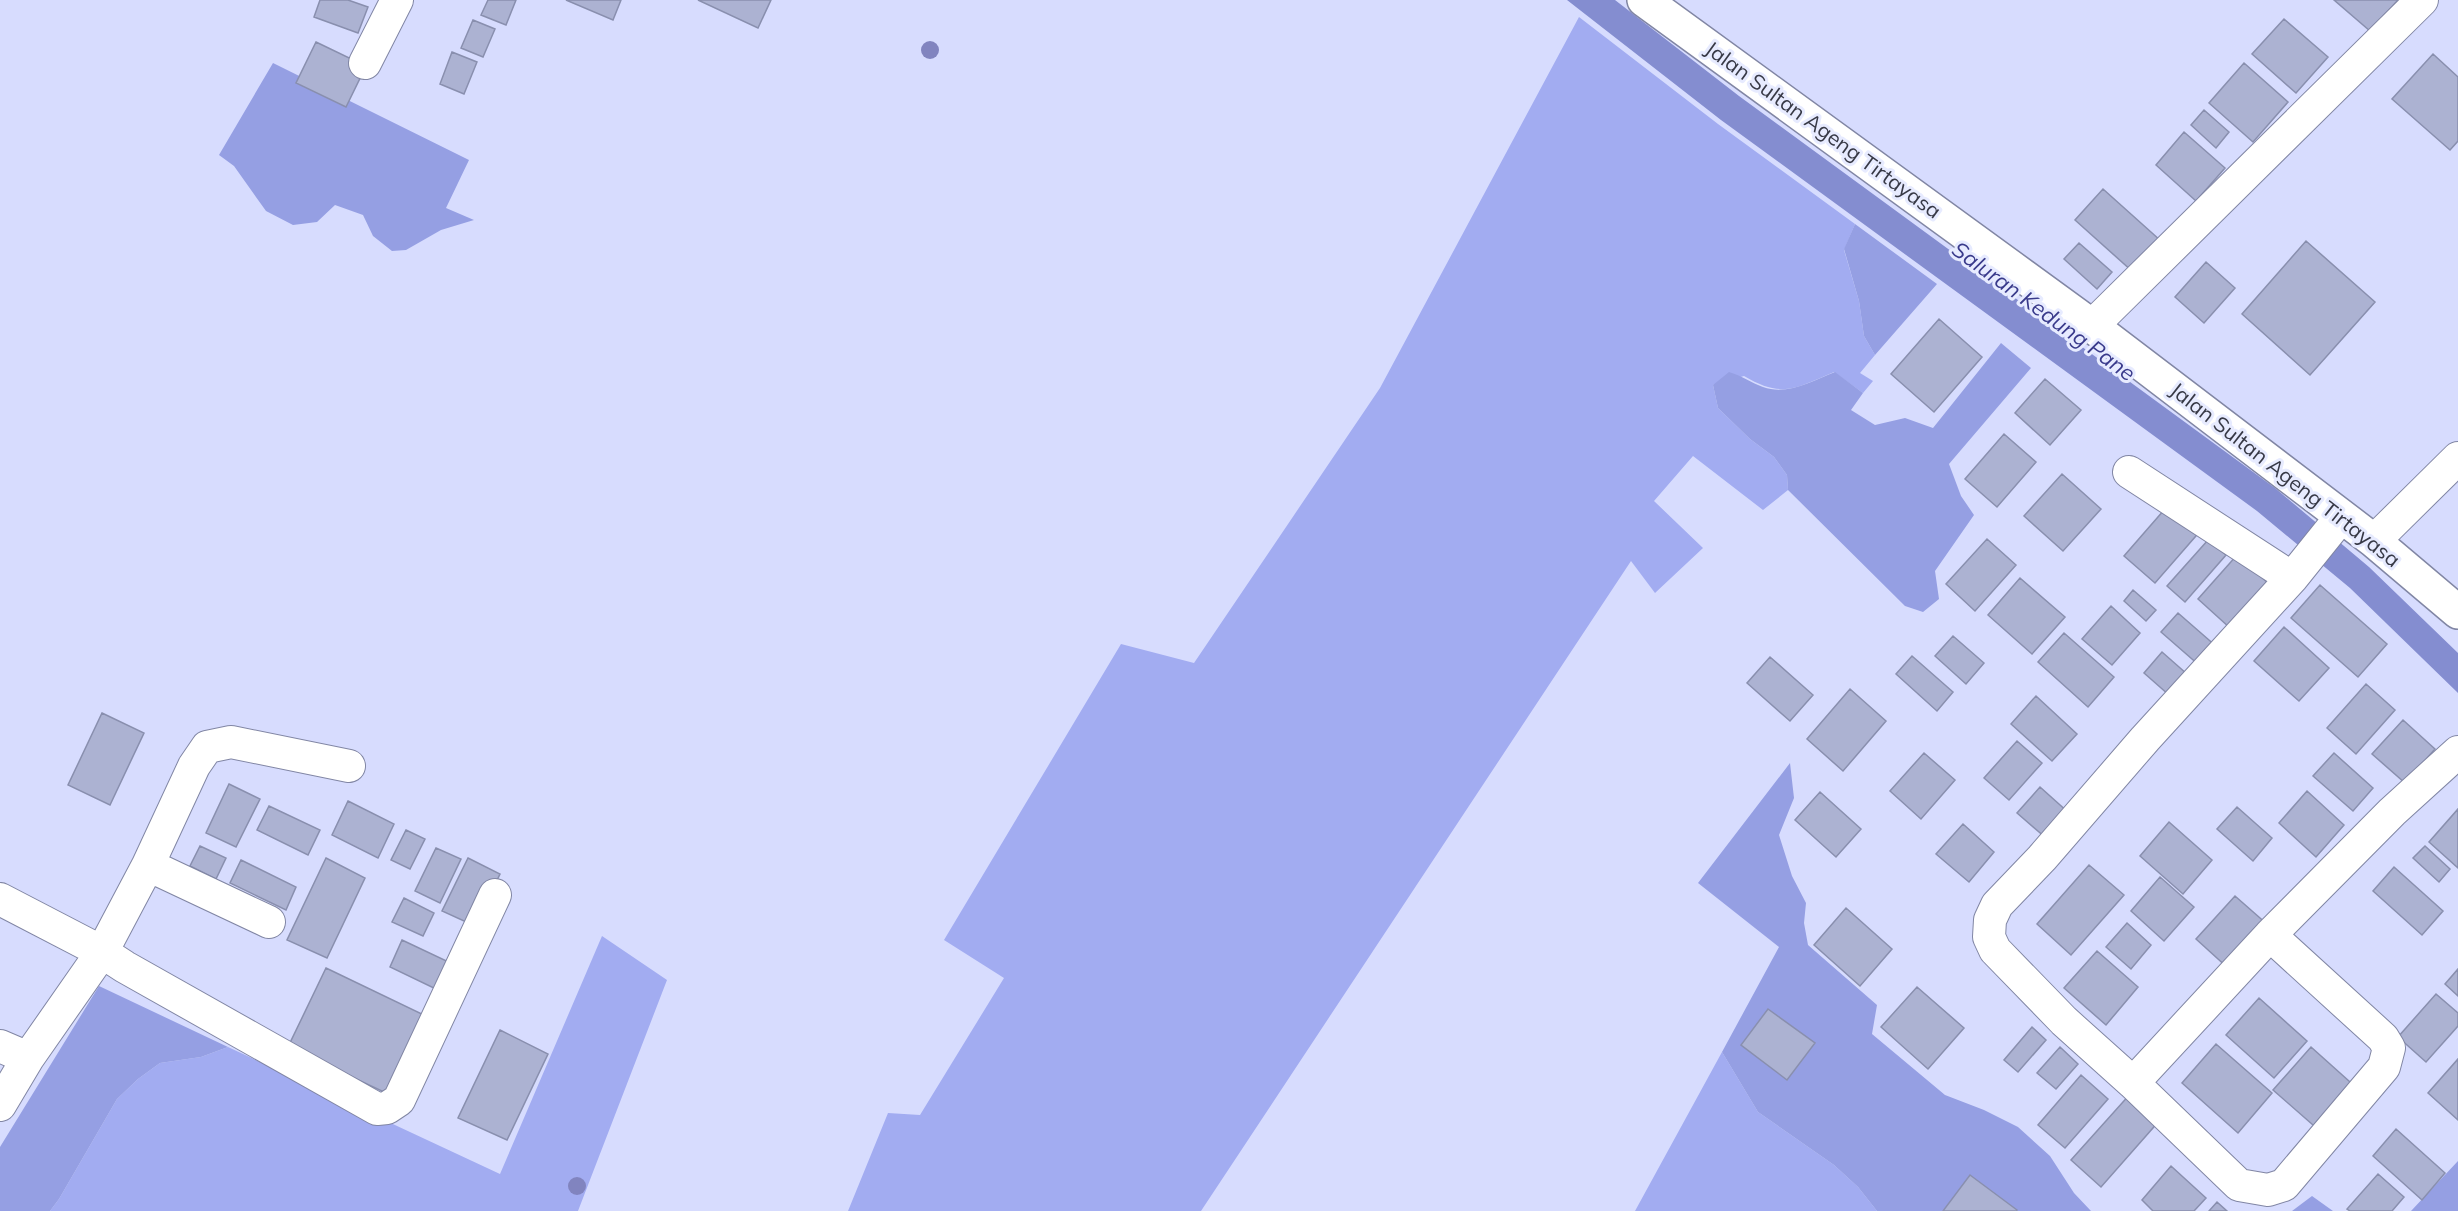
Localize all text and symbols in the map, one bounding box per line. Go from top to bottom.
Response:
street label: Jalan Sultan Ageng Tirtayasa [1701,35,1947,223]
water label: Saluran Kedung Pane [1947,235,2141,387]
street label: Jalan Sultan Ageng Tirtayasa [2165,376,2406,572]

